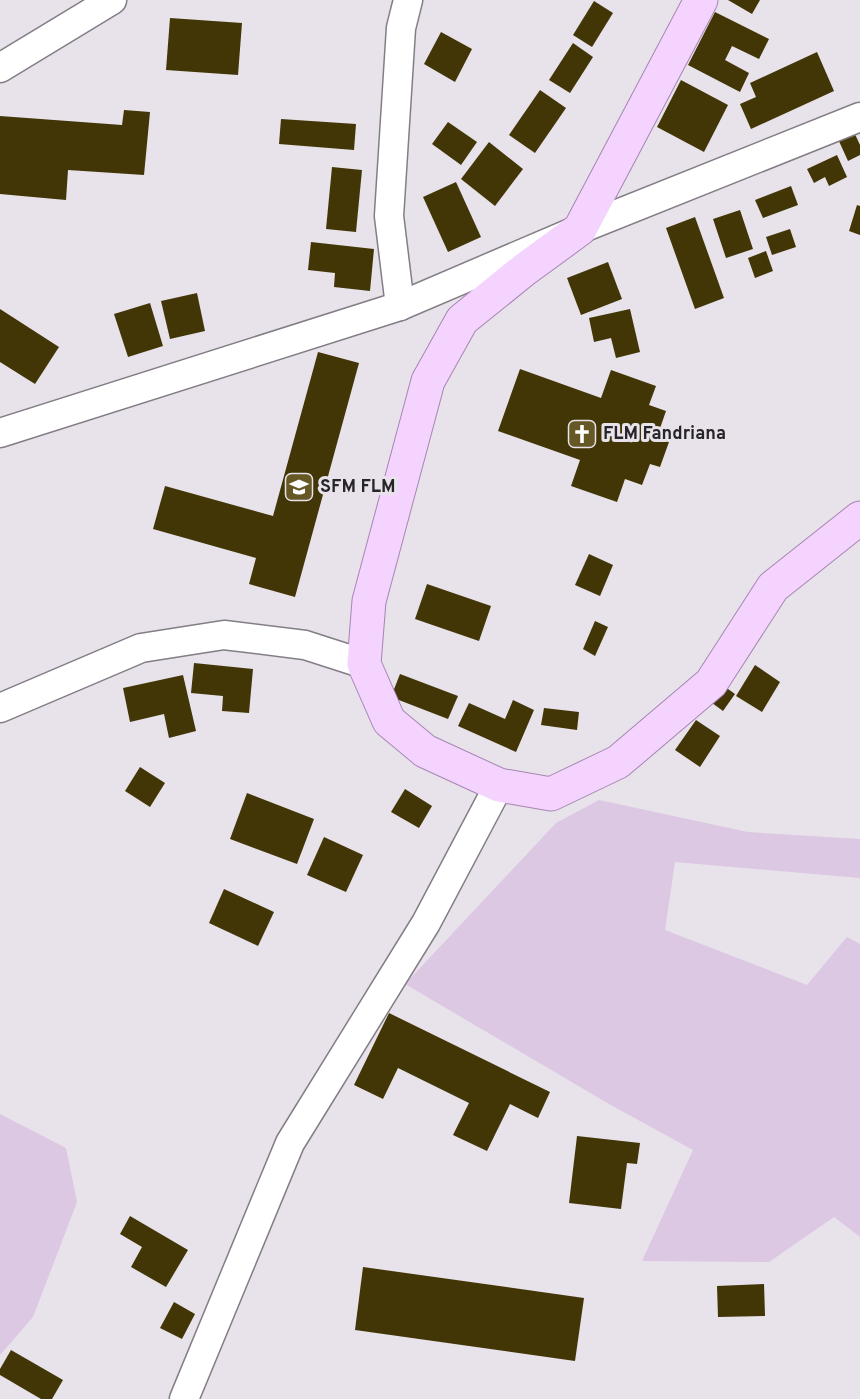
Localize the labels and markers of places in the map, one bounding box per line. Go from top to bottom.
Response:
church icon: FLM Fandriana [566,418,598,450]
place label: FLM Fandriana [603,423,726,446]
school or university icon: SFM FLM [283,471,315,503]
place label: SFM FLM [320,476,396,499]

